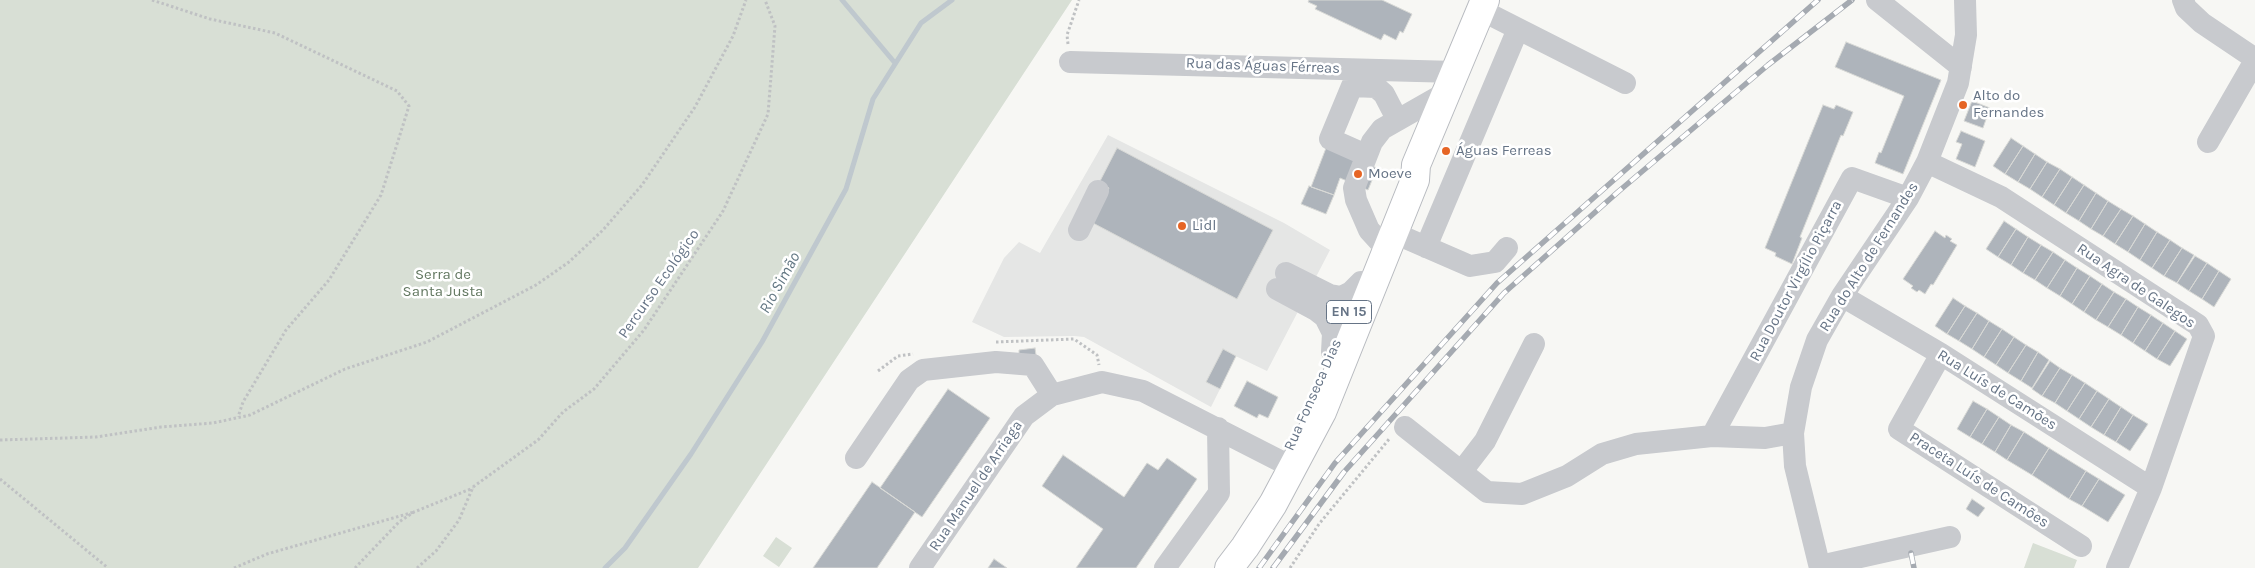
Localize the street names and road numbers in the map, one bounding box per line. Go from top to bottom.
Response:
street label: Rua das Águas Férreas [1186,54,1340,78]
street label: Rua do Alto de Fernandes [1816,179,1922,335]
street label: Rua Doutor Virgílio Piçarra [1746,198,1846,364]
street label: Percurso Ecológico [615,226,703,342]
street label: Rua Agra de Galegos [2073,240,2199,332]
road number: EN 15 [1326,300,1372,324]
street label: Rua Fonseca Dias [1280,336,1346,454]
street label: Rua Luís de Camões [1934,346,2060,434]
street label: Rua Manuel de Arriaga [926,417,1026,555]
street label: Praceta Luís de Camões [1906,428,2052,532]

